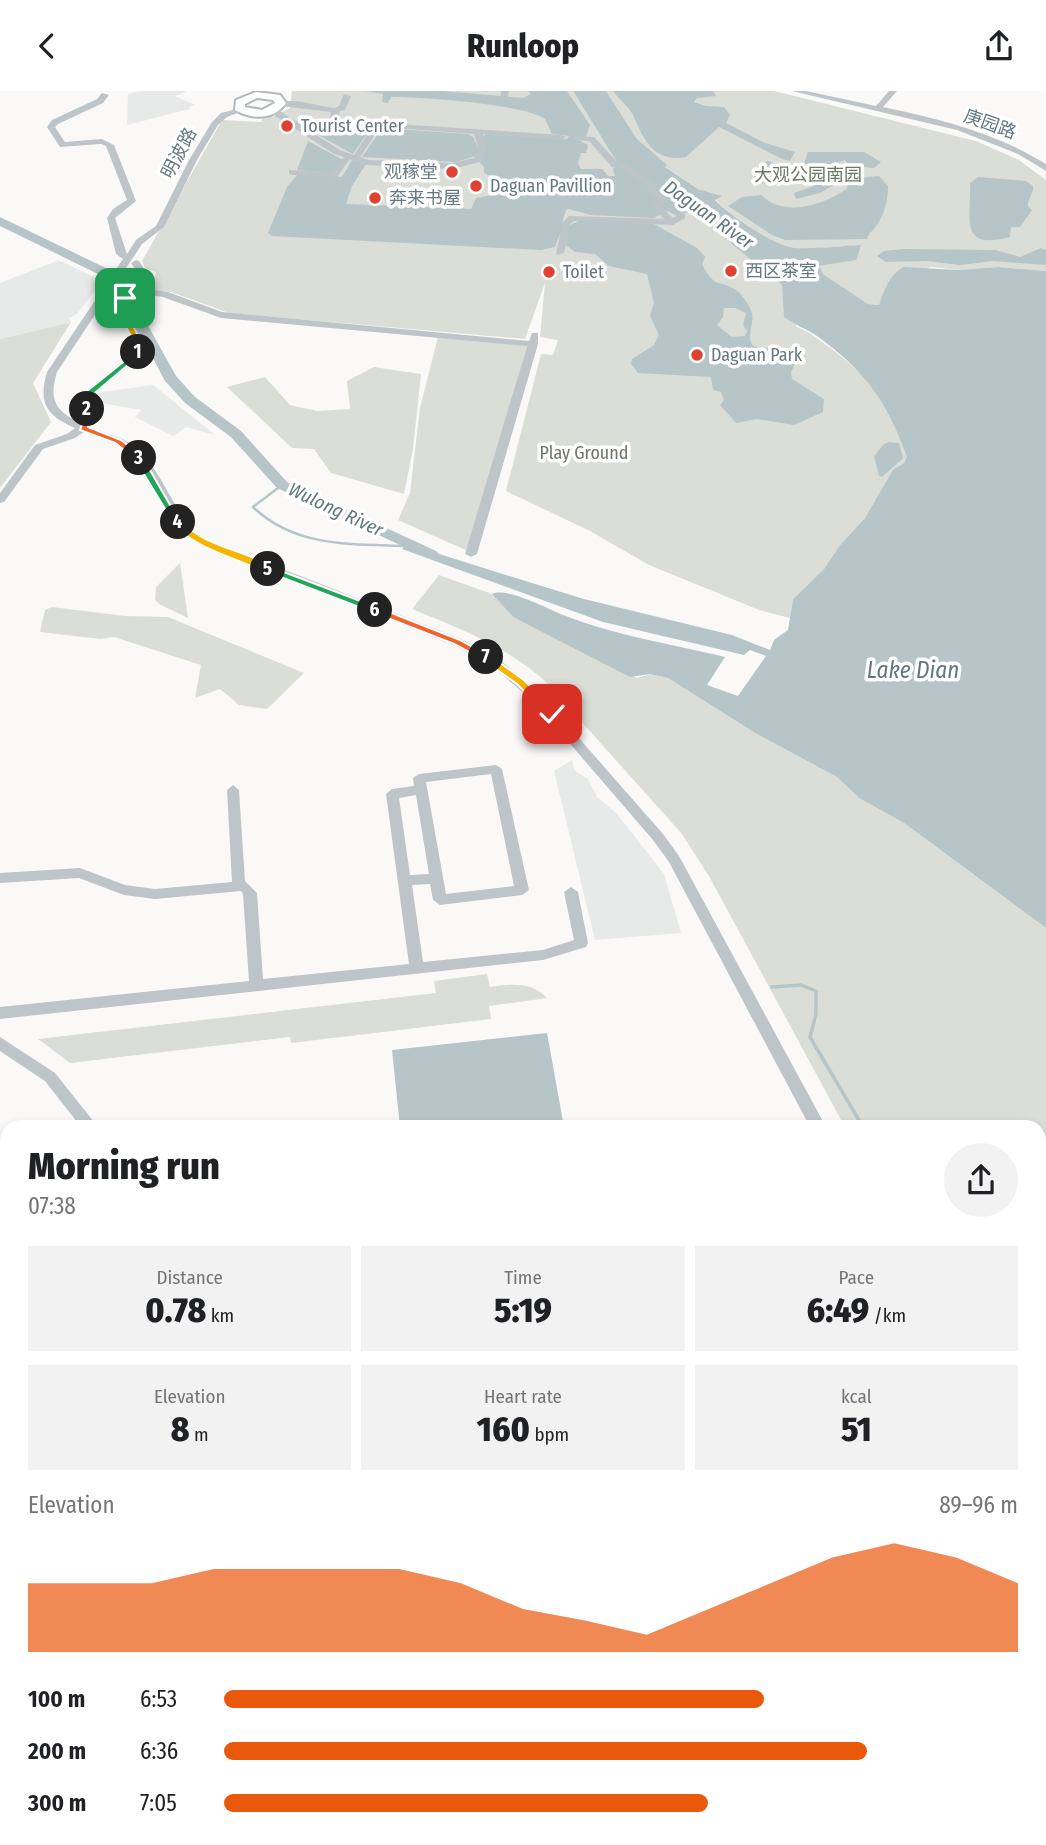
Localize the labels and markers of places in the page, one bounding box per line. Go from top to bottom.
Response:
place label: Tourist Center [301,115,405,137]
marker: Tourist Center [279,118,295,134]
place label: 观稼堂 [384,161,438,183]
marker: 观稼堂 [444,164,460,180]
place label: Daguan Pavillion [490,175,612,197]
marker: Daguan Pavillion [468,178,484,194]
place label: 奔来书屋 [389,187,461,209]
marker: 奔来书屋 [367,190,383,206]
place label: 西区茶室 [745,260,817,282]
place label: Toilet [563,261,604,283]
marker: 西区茶室 [723,263,739,279]
marker: Toilet [541,264,557,280]
pin [95,268,155,328]
pin: 1 [120,335,156,369]
place label: Daguan Park [711,344,803,366]
marker: Daguan Park [689,347,705,363]
pin: 2 [70,391,104,427]
pin: 3 [122,441,156,475]
pin: 4 [160,505,196,539]
pin: 5 [250,552,286,587]
pin: 6 [358,593,392,627]
pin: 7 [468,639,504,675]
pin [522,684,582,744]

